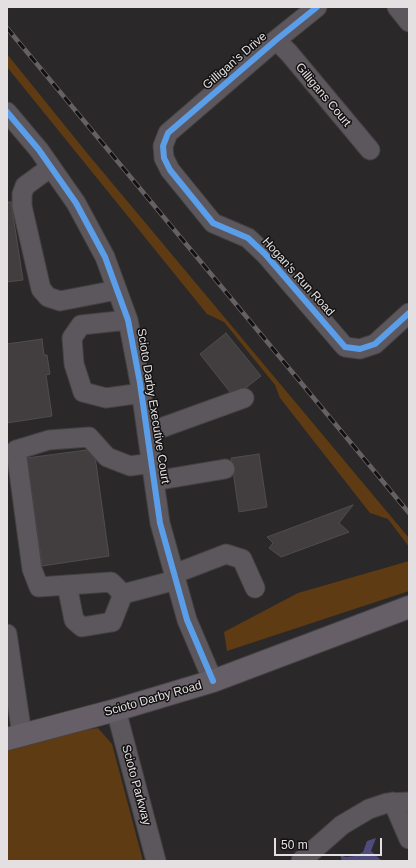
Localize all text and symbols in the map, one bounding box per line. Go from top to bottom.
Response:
street label: Gilligan's Drive [200,29,270,93]
street label: Gilligans Court [292,60,354,130]
street label: Hogan's Run Road [259,235,337,319]
street label: Scioto Darby Executive Court [134,327,172,485]
street label: Scioto Darby Road [103,678,203,720]
street label: Scioto Parkway [118,743,154,827]
scale bar [276,830,384,856]
text: 50 m [281,838,308,852]

